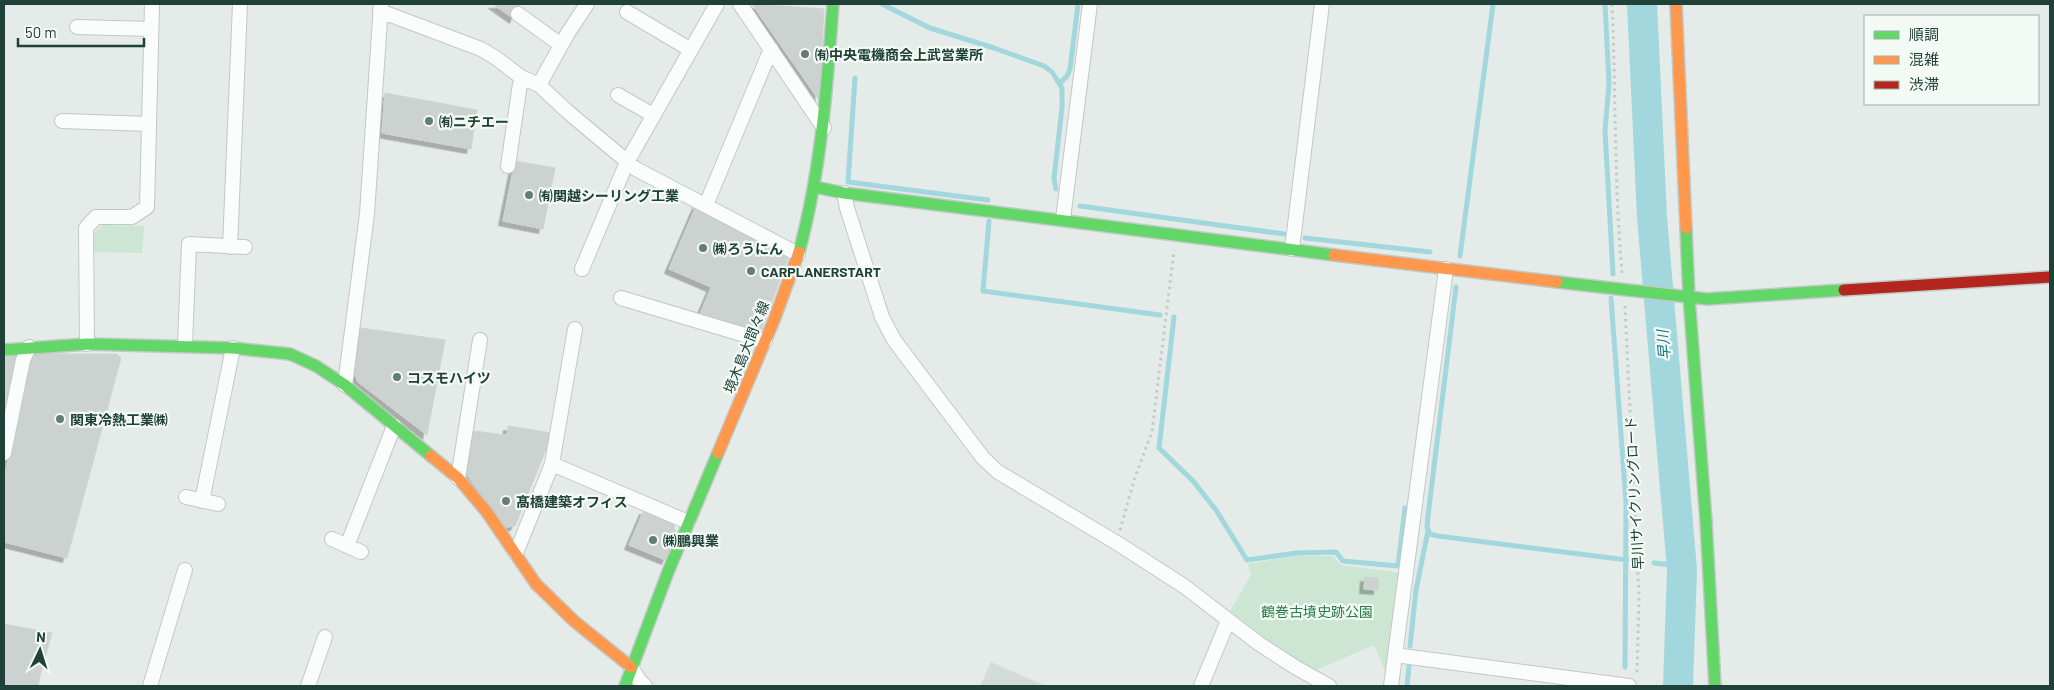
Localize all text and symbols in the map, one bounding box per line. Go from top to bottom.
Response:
scale bar [18,15,144,47]
legend [1864,15,2039,105]
text: 50 m [25,23,57,41]
text: 順調 [1909,25,1939,43]
place label: ㈲中央電機商会上武営業所 [815,46,983,63]
marker: ㈲中央電機商会上武営業所 [799,48,811,60]
text: 混雑 [1909,50,1939,68]
text: 渋滞 [1909,75,1939,93]
place label: ㈲ニチエー [439,113,509,130]
marker: ㈲ニチエー [423,115,435,127]
place label: ㈲関越シーリング工業 [539,187,679,204]
marker: ㈲関越シーリング工業 [523,189,535,201]
place label: ㈱ろうにん [713,240,783,257]
marker: ㈱ろうにん [697,242,709,254]
place label: CARPLANERSTART [761,263,881,280]
marker: CARPLANERSTART [745,265,757,277]
street label: 境木島大間々線 [720,298,772,396]
water label: 早川 [1653,327,1673,361]
place label: コスモハイツ [407,369,491,386]
marker: コスモハイツ [391,371,403,383]
place label: 関東冷熱工業㈱ [70,411,168,428]
marker: 関東冷熱工業㈱ [54,413,66,425]
street label: 早川サイクリングロード [1621,416,1647,570]
place label: 髙橋建築オフィス [516,493,628,510]
marker: 髙橋建築オフィス [500,495,512,507]
place label: ㈱鵬興業 [663,532,719,549]
marker: ㈱鵬興業 [647,534,659,546]
park label: 鶴巻古墳史跡公園 [1261,603,1373,620]
north arrow [15,625,65,675]
text: N [36,628,46,645]

